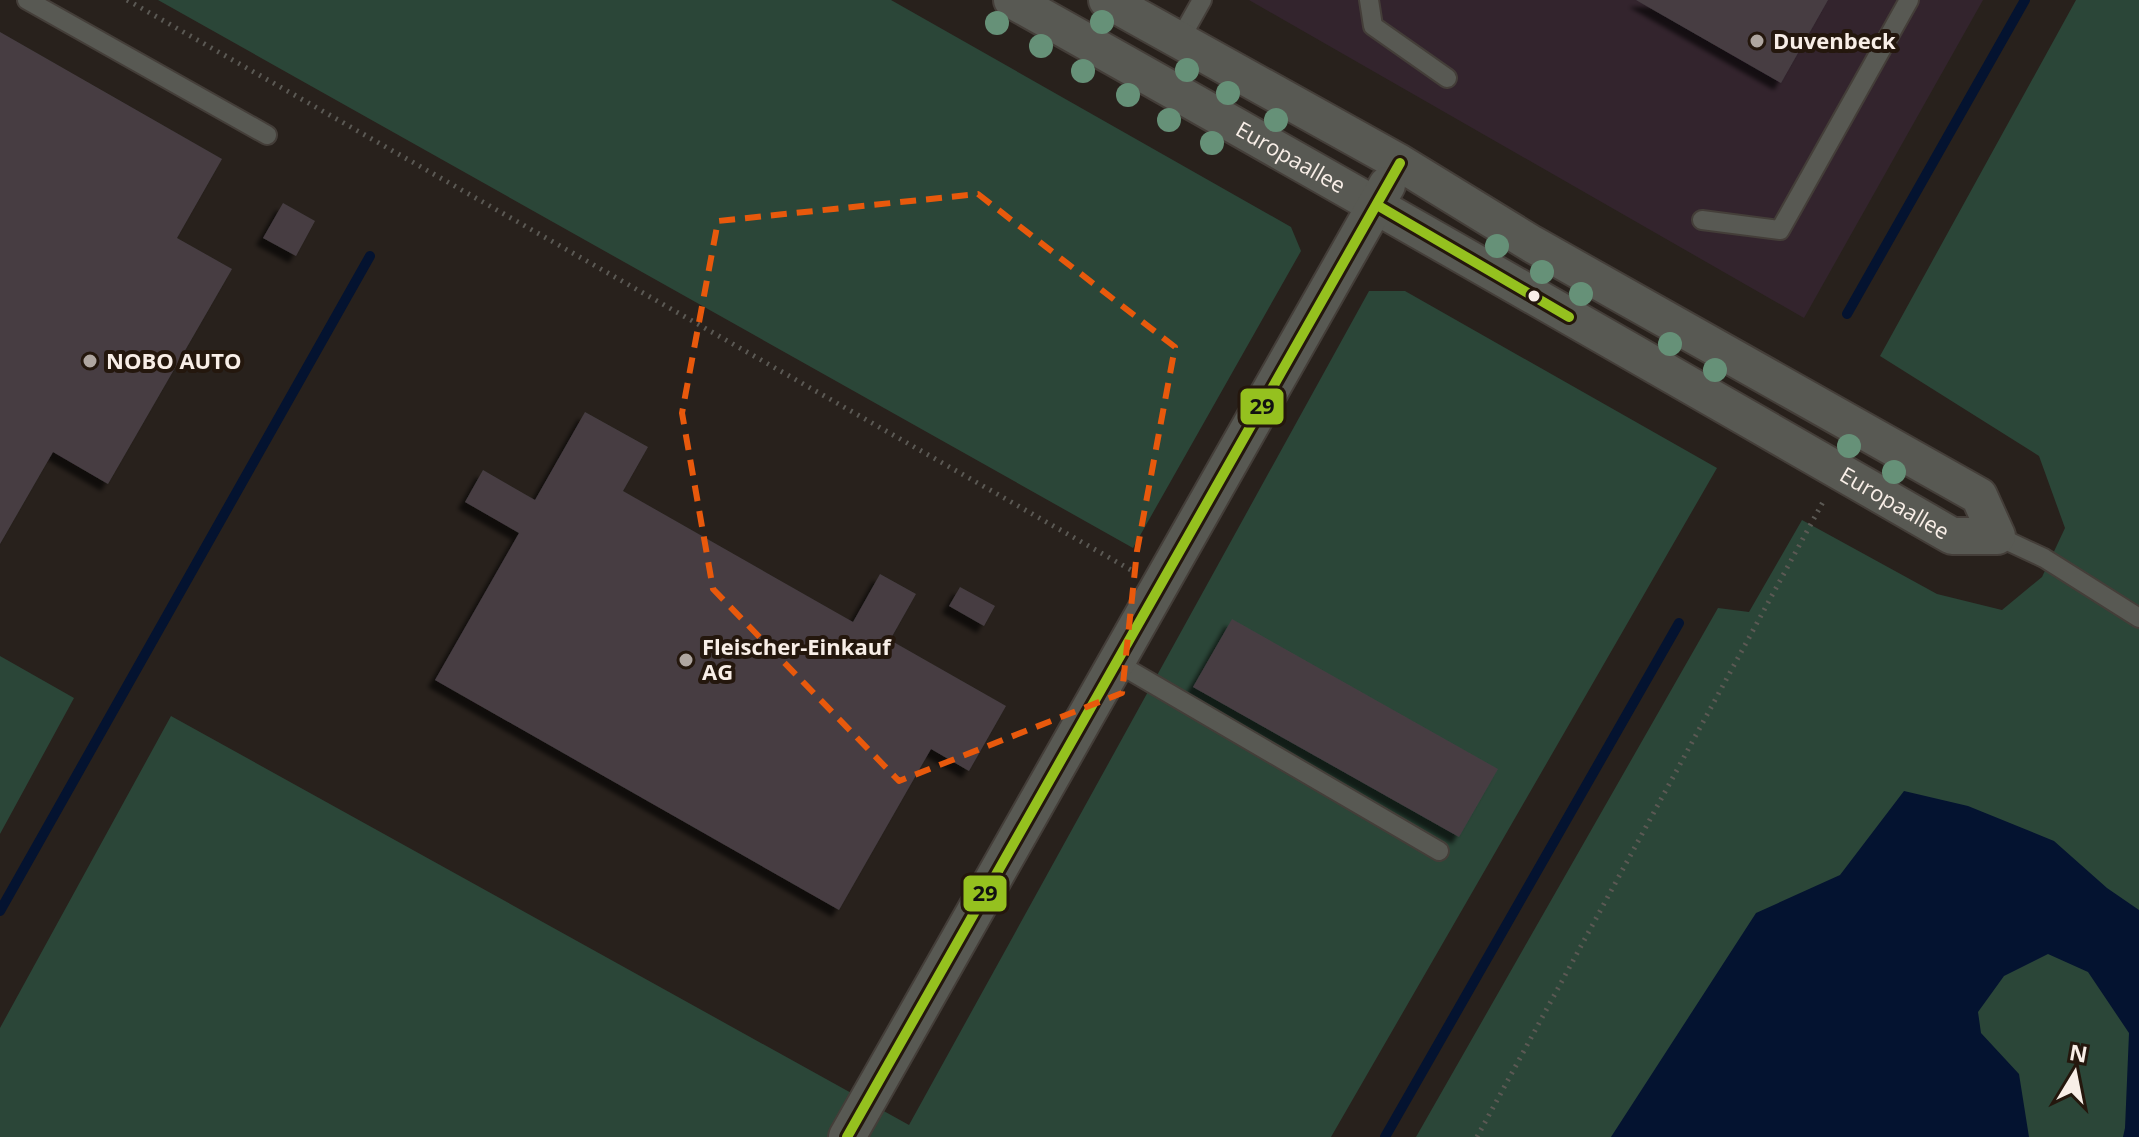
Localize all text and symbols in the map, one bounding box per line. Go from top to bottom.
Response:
place label: Duvenbeck [1773,25,1896,55]
marker: Duvenbeck [1748,32,1766,50]
street label: Europaallee [1231,113,1352,199]
unlabelled marker [1526,288,1542,304]
place label: NOBO AUTO [106,345,241,375]
marker: NOBO AUTO [81,352,99,370]
line badge: 29 [1239,387,1285,426]
text: 29 [1249,390,1275,420]
street label: Europaallee [1835,459,1955,546]
place label: Fleischer-Einkauf AG [702,631,892,686]
marker: Fleischer-Einkauf AG [677,651,695,669]
line badge: 29 [962,874,1008,913]
text: 29 [972,877,998,907]
north arrow [2035,1033,2115,1113]
text: N [2067,1036,2090,1069]

